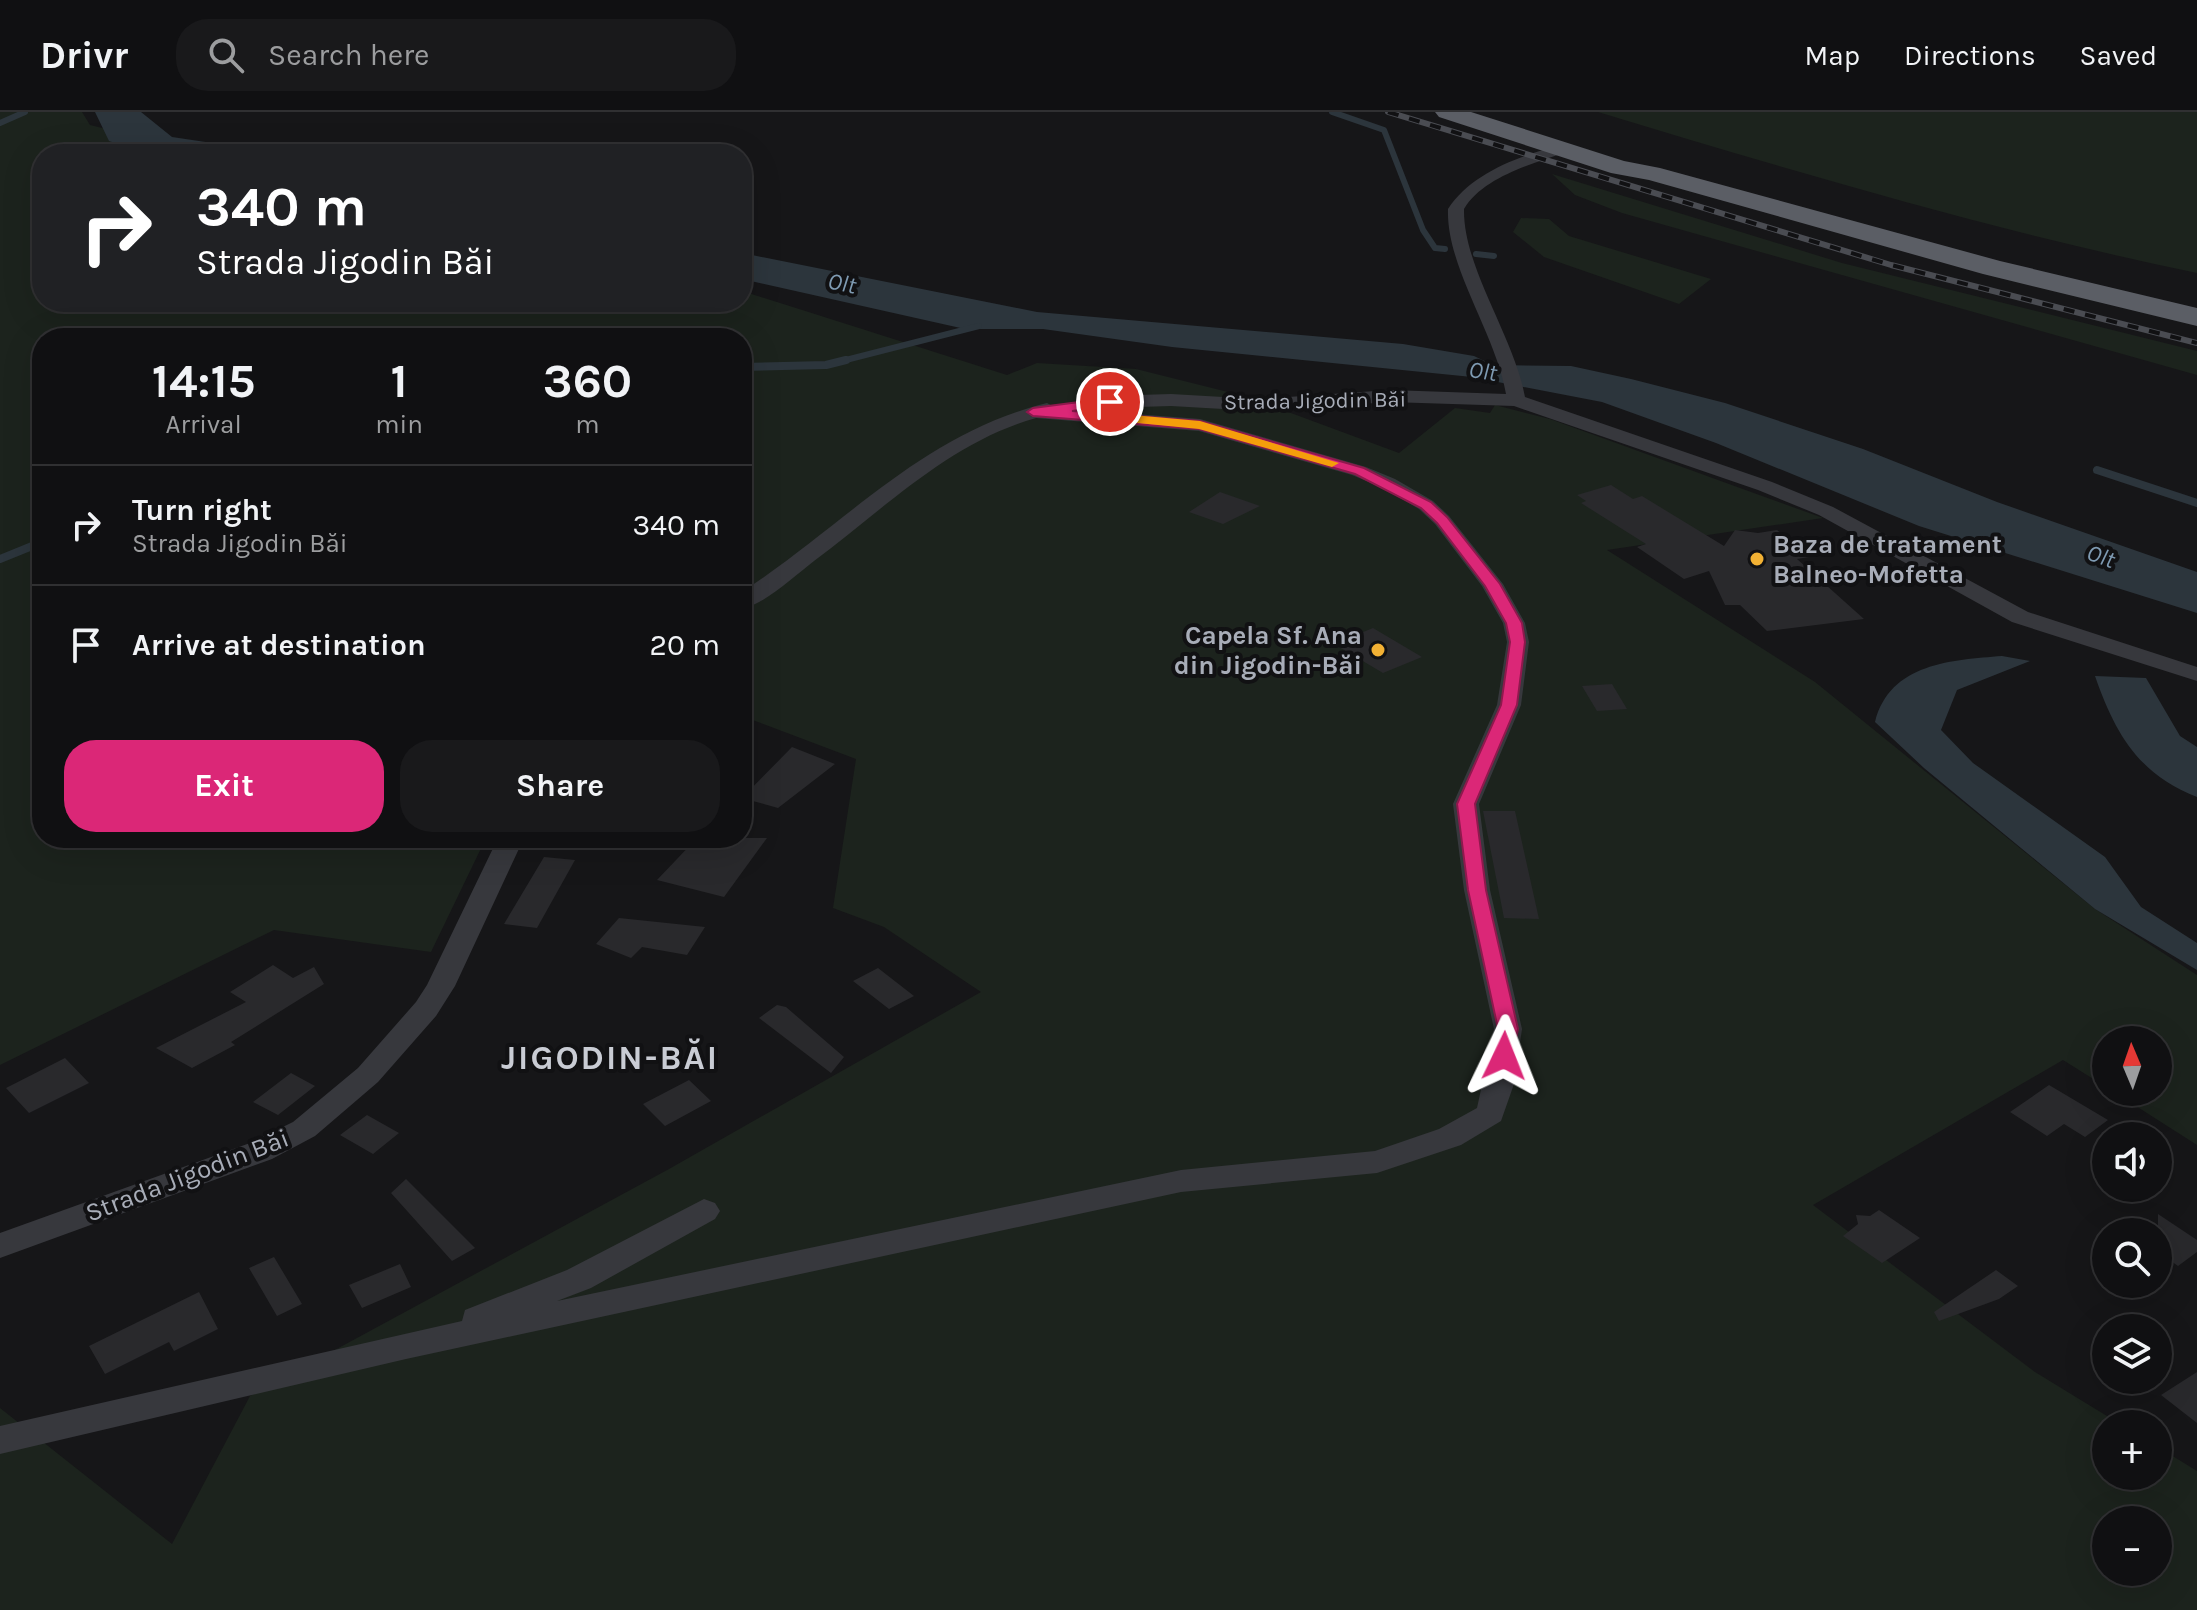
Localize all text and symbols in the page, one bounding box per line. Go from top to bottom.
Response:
search box [176,19,736,91]
text: Drivr [40,33,128,78]
icon: search [204,33,248,77]
text: Search here [268,37,429,73]
text: Map [1805,39,1860,72]
text: Directions [1904,39,2036,72]
text: Saved [2080,39,2157,72]
text: 340 m [196,174,367,239]
icon: right [64,176,168,280]
text: Strada Jigodin Băi [196,241,494,283]
water label: Olt [825,266,860,300]
text: 14:15 [152,353,255,409]
text: 1 [391,353,408,409]
text: 360 [543,353,632,409]
water label: Olt [1467,355,1500,387]
pin [1076,368,1144,436]
icon: arrive [1088,380,1132,424]
street label: Strada Jigodin Băi [1224,386,1406,416]
text: Arrival [166,409,242,440]
text: min [375,409,423,440]
text: m [575,409,600,440]
text: Turn right [132,492,272,528]
icon: right [64,503,108,547]
text: 340 m [633,507,720,543]
text: Strada Jigodin Băi [132,528,347,559]
place label: Baza de tratament Balneo-Mofetta [1773,529,2002,590]
water label: Olt [2083,538,2120,574]
marker: Baza de tratament Balneo-Mofetta [1748,550,1766,568]
place label: Capela Sf. Ana din Jigodin-Băi [1174,620,1362,681]
icon: arrive [64,623,108,667]
text: Arrive at destination [132,627,426,663]
text: 20 m [650,627,720,663]
marker: Capela Sf. Ana din Jigodin-Băi [1369,641,1387,659]
button: Exit [64,740,384,832]
button: Share [400,740,720,832]
position arrow [1462,1014,1546,1098]
north arrow [2092,1026,2172,1106]
map controls [2092,1026,2172,1586]
district label: JIGODIN-BĂI [501,1038,719,1078]
street label: Strada Jigodin Băi [81,1122,293,1229]
button: sound [2092,1122,2172,1202]
button: search [2092,1218,2172,1298]
button: layers [2092,1314,2172,1394]
button: + [2092,1410,2172,1490]
button: − [2092,1506,2172,1586]

